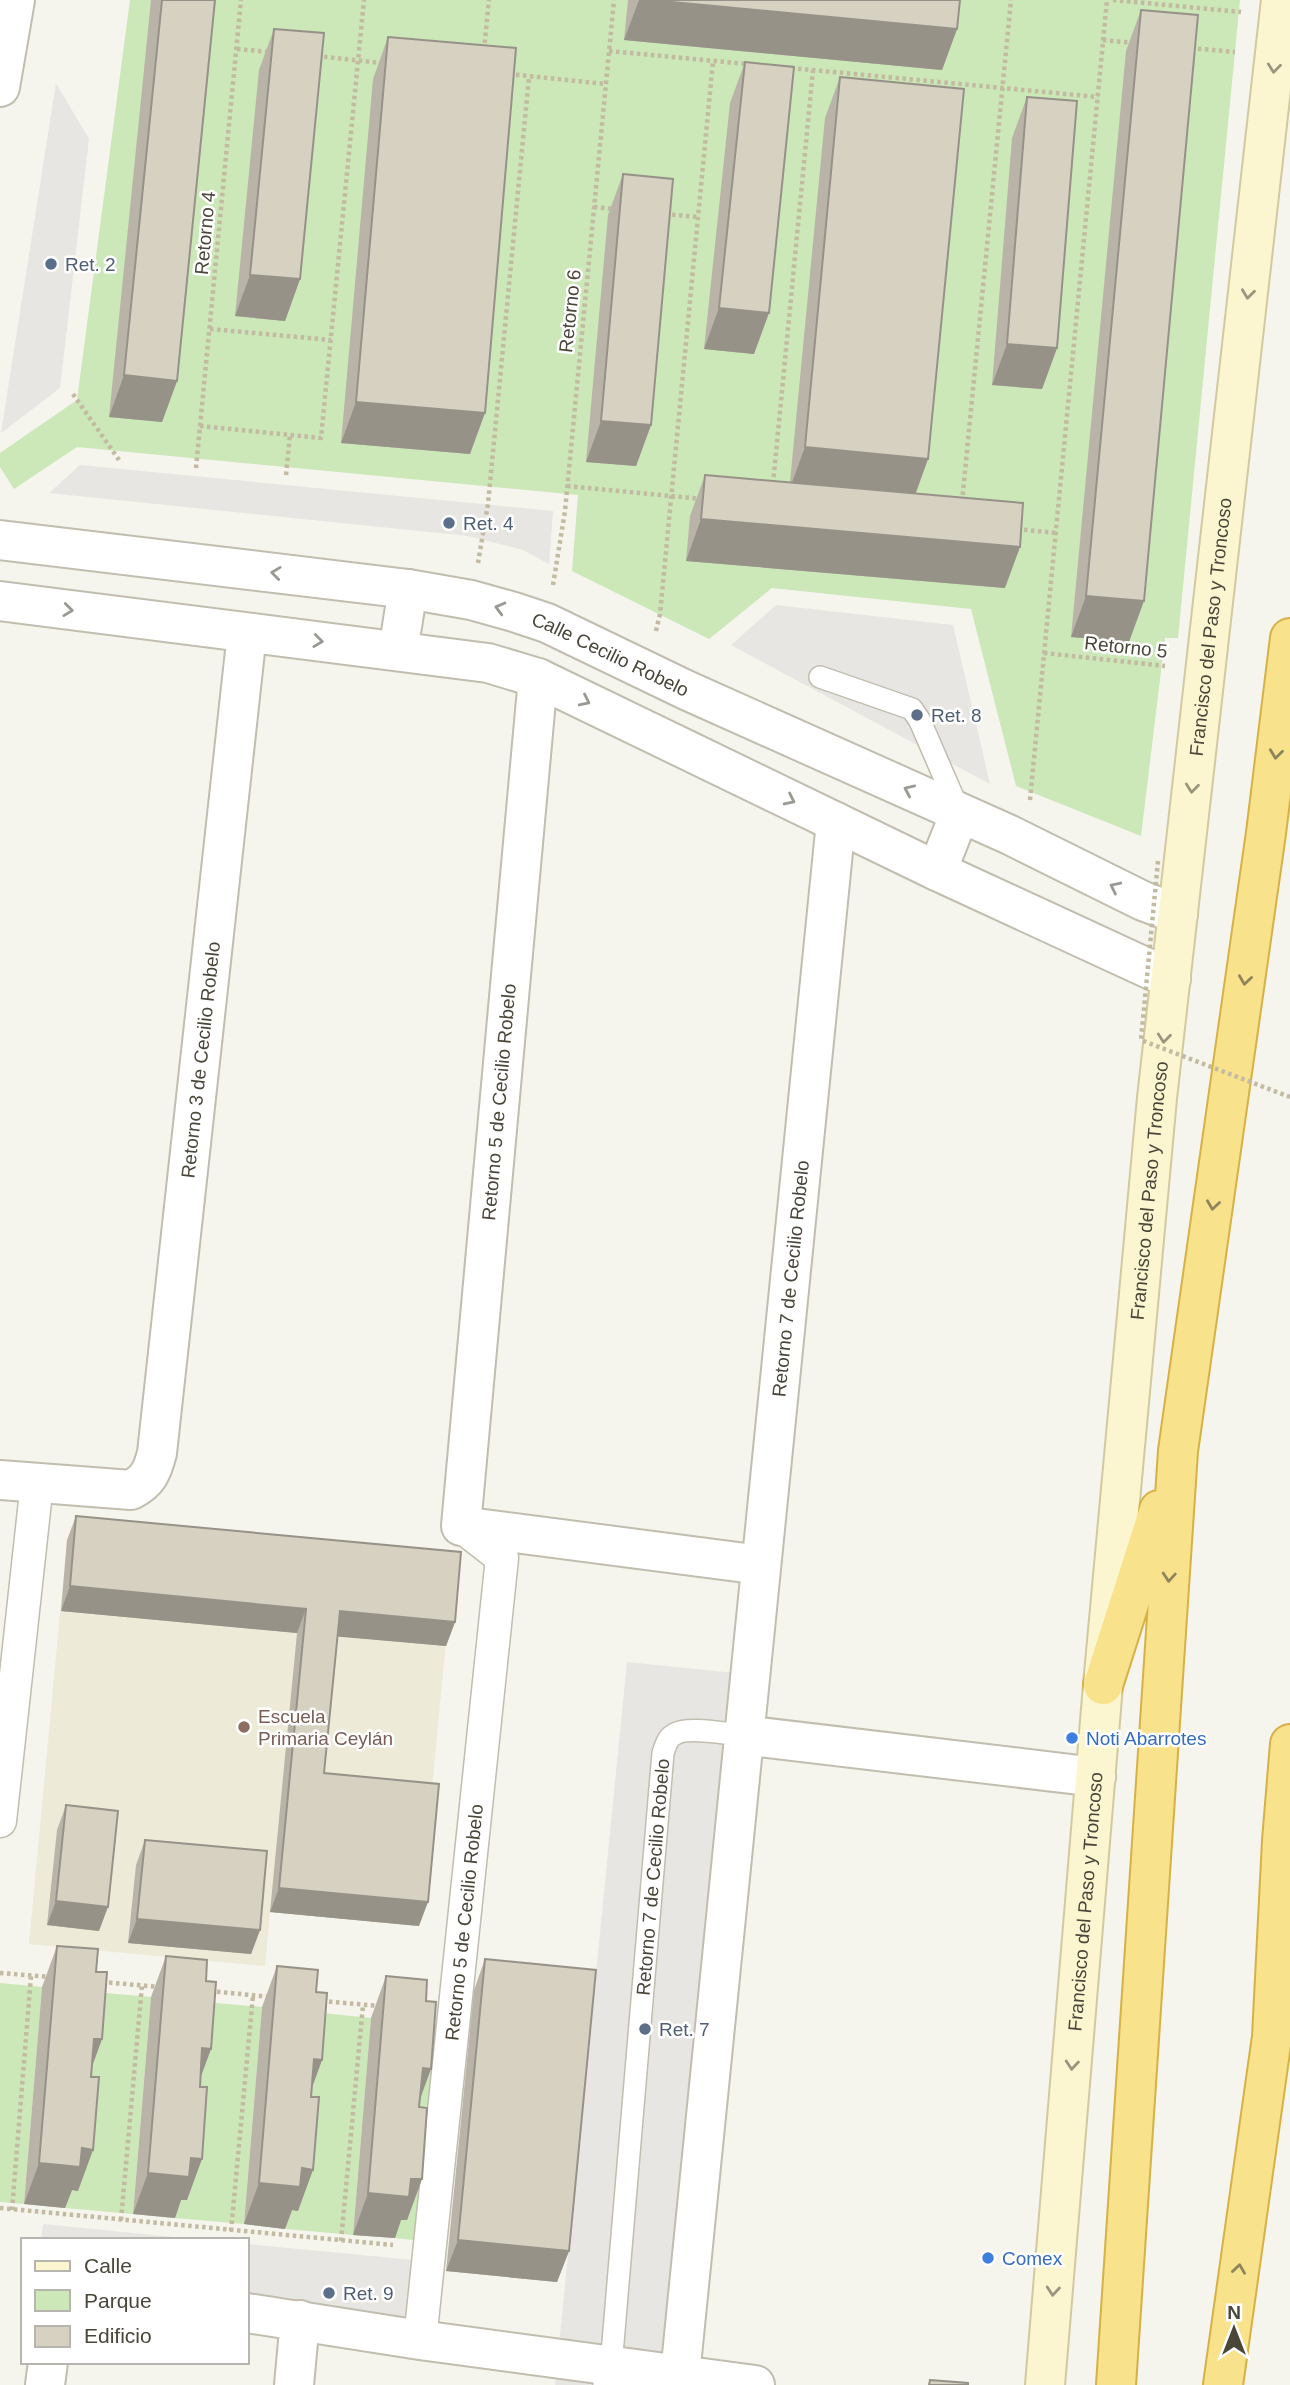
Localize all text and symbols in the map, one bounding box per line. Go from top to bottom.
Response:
one-way arrow [1266,62,1281,74]
street label: Retorno 4 [191,190,219,275]
place label: Ret. 2 [65,254,116,275]
marker: Ret. 2 [43,256,59,272]
street label: Retorno 6 [555,268,585,354]
one-way arrow [1241,288,1256,300]
street label: Francisco del Paso y Troncoso [1185,497,1235,757]
place label: Ret. 4 [463,513,514,534]
marker: Ret. 4 [441,515,457,531]
one-way arrow [270,565,282,580]
one-way arrow [62,602,74,617]
one-way arrow [494,602,506,616]
street label: Calle Cecilio Robelo [529,608,692,700]
street label: Retorno 5 [1083,632,1169,662]
one-way arrow [312,634,324,649]
one-way arrow [578,692,590,706]
place label: Ret. 8 [931,705,982,726]
marker: Ret. 8 [909,707,925,723]
one-way arrow [1268,748,1283,760]
one-way arrow [1185,783,1200,794]
one-way arrow [904,784,916,798]
one-way arrow [783,791,795,805]
one-way arrow [1110,881,1122,895]
street label: Retorno 3 de Cecilio Robelo [177,940,224,1179]
one-way arrow [1238,974,1253,986]
street label: Retorno 5 de Cecilio Robelo [478,983,520,1221]
one-way arrow [1156,1032,1171,1044]
street label: Francisco del Paso y Troncoso [1126,1060,1172,1321]
street label: Retorno 7 de Cecilio Robelo [768,1159,812,1398]
one-way arrow [1206,1199,1221,1211]
one-way arrow [1162,1571,1177,1582]
place label: Escuela Primaria Ceylán [258,1706,393,1749]
marker: Escuela Primaria Ceylán [236,1719,252,1735]
place label: Noti Abarrotes [1086,1728,1206,1749]
marker: Noti Abarrotes [1064,1730,1080,1746]
street label: Retorno 7 de Cecilio Robelo [632,1758,673,1996]
street label: Francisco del Paso y Troncoso [1064,1771,1106,2032]
street label: Retorno 5 de Cecilio Robelo [441,1803,487,2042]
place label: Ret. 7 [659,2019,710,2040]
marker: Ret. 7 [637,2021,653,2037]
one-way arrow [1065,2059,1080,2070]
legend [21,2238,248,2364]
place label: Comex [1002,2248,1063,2269]
marker: Comex [980,2250,996,2266]
text: Calle [84,2254,132,2277]
one-way arrow [1231,2263,1246,2275]
place label: Ret. 9 [343,2283,394,2304]
marker: Ret. 9 [321,2285,337,2301]
one-way arrow [1046,2286,1061,2297]
text: Parque [84,2289,152,2312]
north arrow [1199,2294,1269,2364]
text: N [1227,2302,1241,2323]
text: Edificio [84,2324,152,2347]

